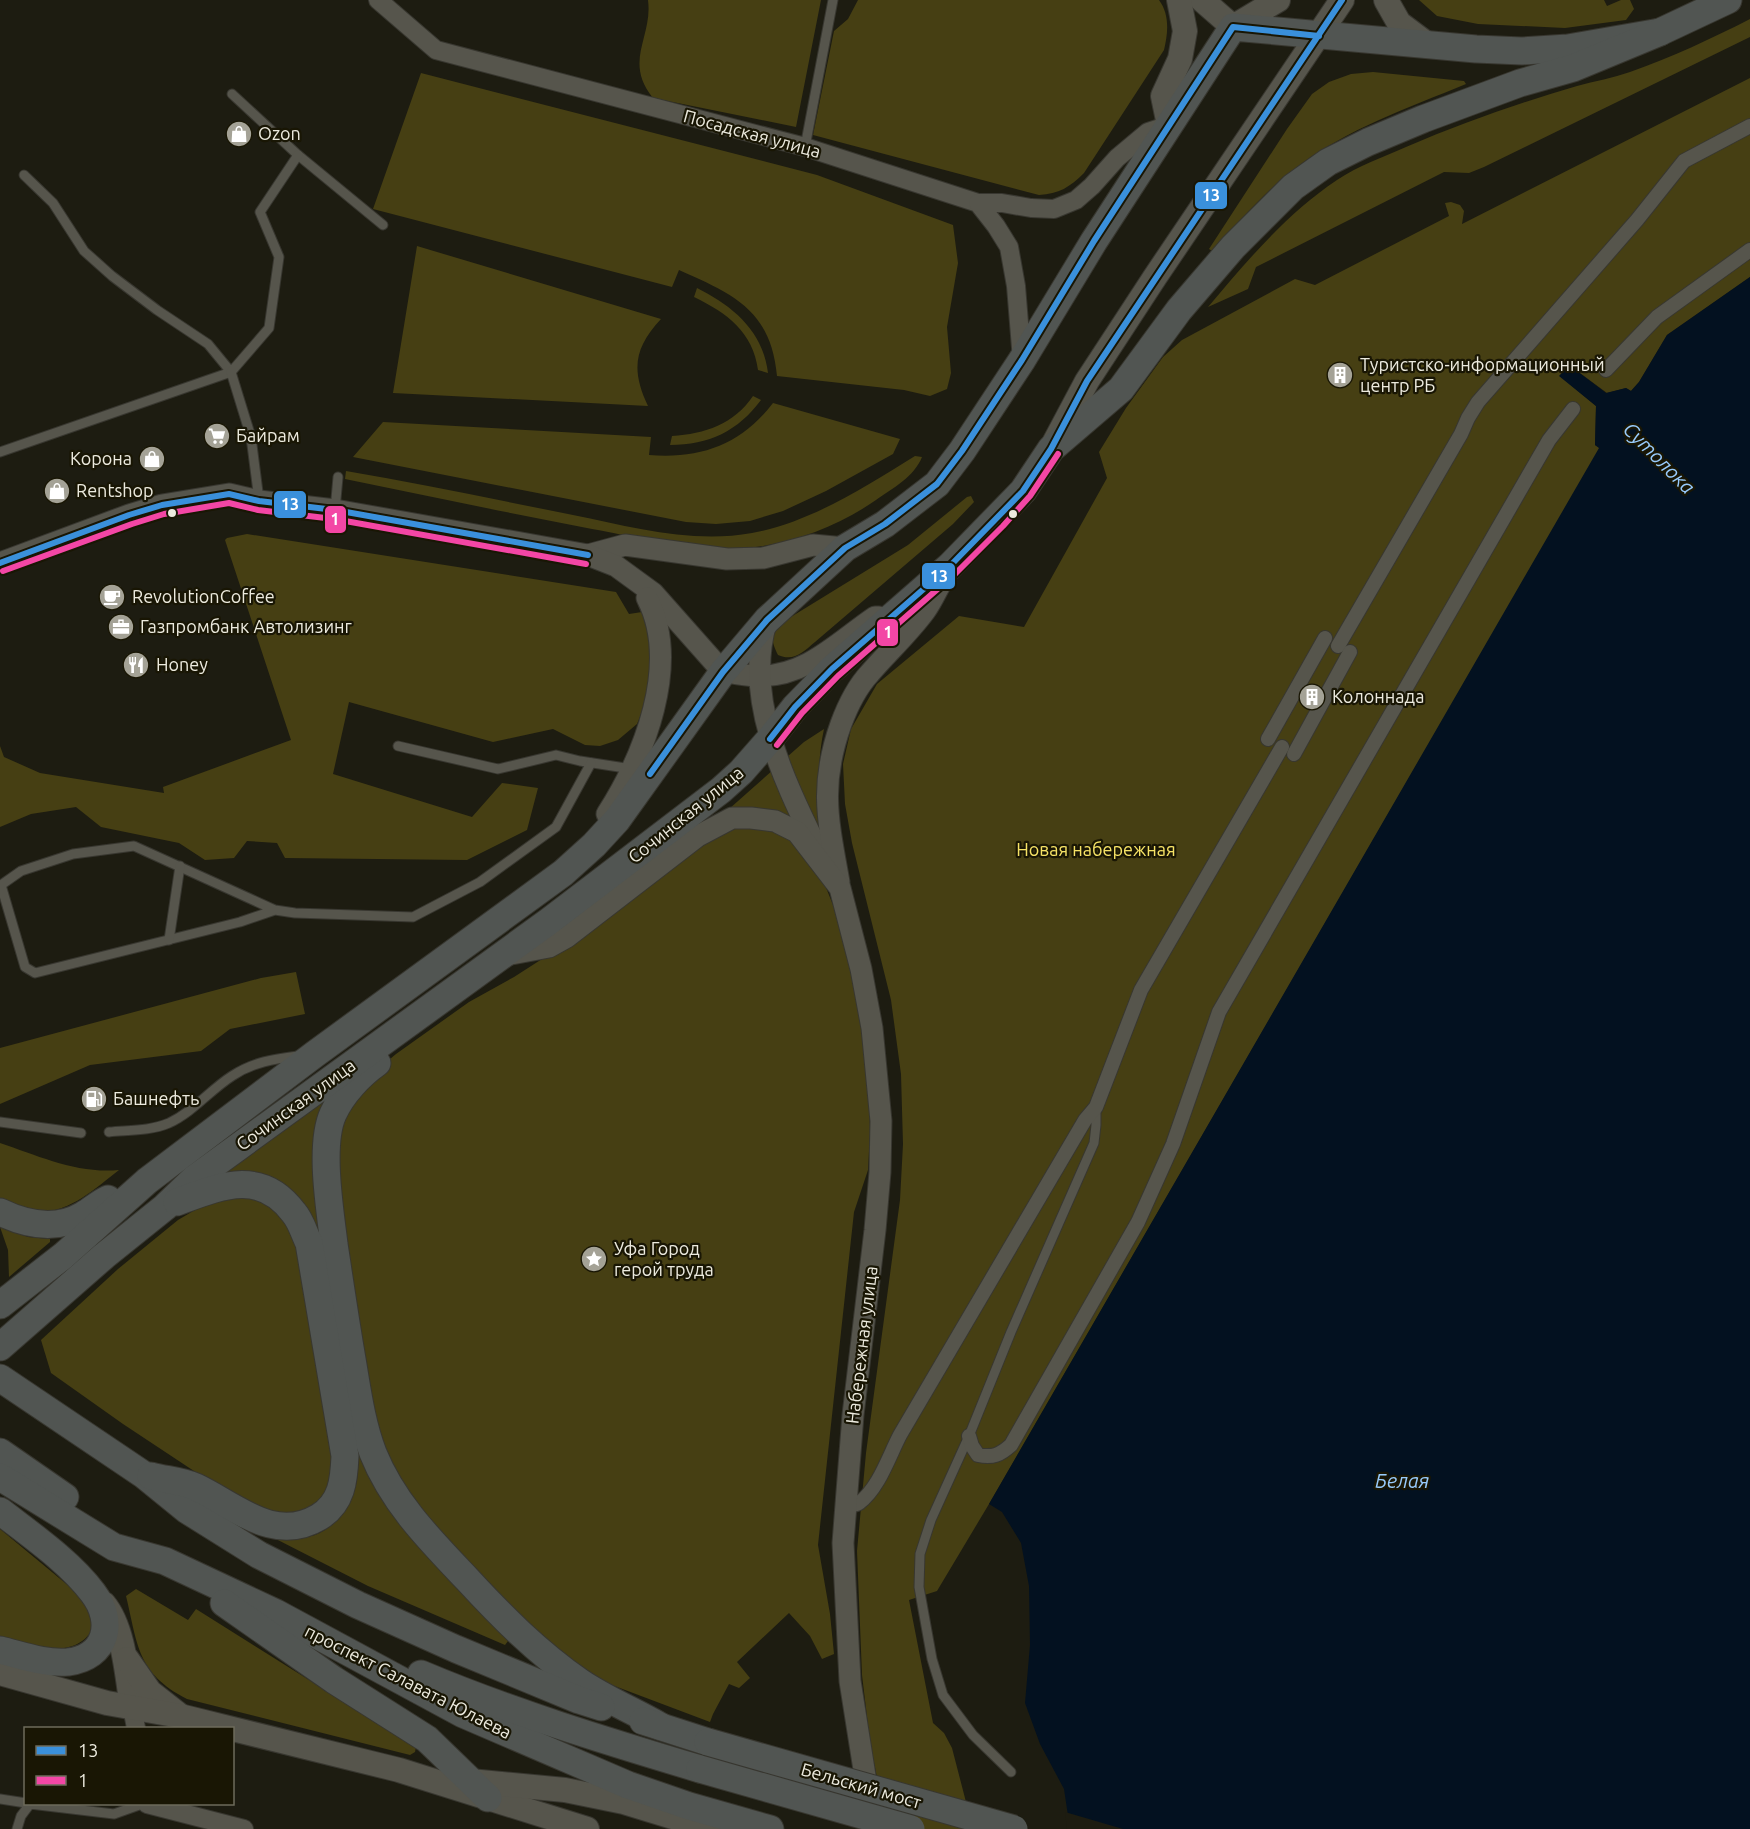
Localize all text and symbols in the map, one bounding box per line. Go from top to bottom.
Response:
street label: Посадская улица [682,105,823,161]
shop icon: Ozon [224,119,254,149]
place label: Ozon [258,123,301,143]
line badge: 13 [1194,181,1228,210]
text: 13 [1202,186,1220,204]
place label: Туристско-информационный центр РБ [1360,354,1605,395]
building icon: Туристско-информационный центр РБ [1325,360,1355,390]
water label: Сутолока [1619,417,1700,498]
supermarket icon: Байрам [202,421,232,451]
place label: Байрам [236,425,300,445]
shop icon: Корона [137,444,167,474]
place label: Корона [70,448,132,468]
shop icon: Rentshop [42,476,72,506]
place label: Rentshop [76,480,154,500]
line badge: 13 [273,490,307,519]
text: 13 [281,495,299,513]
line badge: 1 [324,505,347,534]
unlabelled marker [166,507,178,519]
unlabelled marker [1007,508,1019,520]
text: 1 [330,510,340,528]
line badge: 13 [921,562,956,590]
text: 13 [930,567,948,585]
cafe icon: RevolutionCoffee [97,582,127,612]
place label: RevolutionCoffee [132,586,275,606]
office icon: Газпромбанк Автолизинг [106,612,136,642]
place label: Газпромбанк Автолизинг [140,616,352,636]
line badge: 1 [876,618,899,647]
text: 1 [883,623,893,641]
restaurant icon: Honey [121,650,151,680]
place label: Honey [156,654,208,674]
building icon: Колоннада [1297,682,1327,712]
place label: Колоннада [1332,686,1424,706]
street label: Сочинская улица [624,762,747,867]
park label: Новая набережная [1016,839,1176,859]
street label: Сочинская улица [232,1054,359,1154]
fuel station icon: Башнефть [79,1084,109,1114]
place label: Башнефть [113,1088,199,1108]
place label: Уфа Город герой труда [614,1238,714,1279]
place icon: Уфа Город герой труда [579,1244,609,1274]
street label: Набережная улица [841,1265,881,1425]
water label: Белая [1375,1469,1429,1492]
street label: проспект Салавата Юлаева [302,1620,515,1742]
legend [24,1727,234,1805]
text: 13 [78,1740,98,1760]
street label: Бельский мост [799,1758,924,1812]
text: 1 [78,1770,88,1790]

